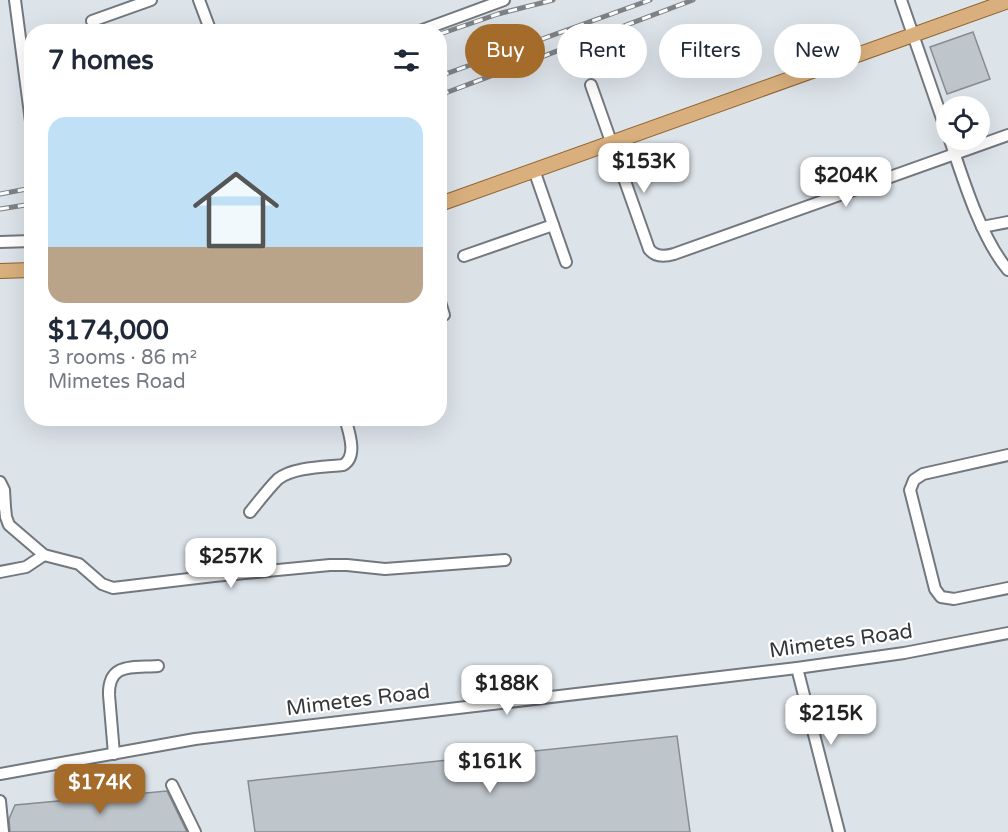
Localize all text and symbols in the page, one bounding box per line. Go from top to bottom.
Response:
chip: Buy [465,24,545,78]
chip: Rent [557,24,647,78]
chip: Filters [659,24,762,78]
chip: New [774,24,861,78]
icon: filters [390,44,423,77]
text: 7 homes [48,45,154,76]
map controls [936,96,990,150]
button: locate [936,96,990,150]
pin: $153K [602,143,686,194]
text: $153K [612,150,676,174]
icon: home [182,156,290,264]
pin: $204K [804,157,888,208]
text: $204K [814,164,878,188]
text: $174,000 [48,315,169,346]
text: 3 rooms · 86 m² [48,346,197,370]
text: Mimetes Road [48,370,186,394]
pin: $257K [189,538,273,589]
text: $257K [199,545,263,569]
street label: Mimetes Road [768,619,914,663]
pin: $188K [465,665,549,716]
text: $188K [475,672,539,696]
street label: Mimetes Road [285,679,431,721]
pin: $215K [789,695,873,746]
text: $215K [799,702,863,726]
pin: $161K [448,743,532,794]
text: $161K [458,750,522,774]
pin: $174K [58,764,142,815]
text: $174K [68,771,132,795]

